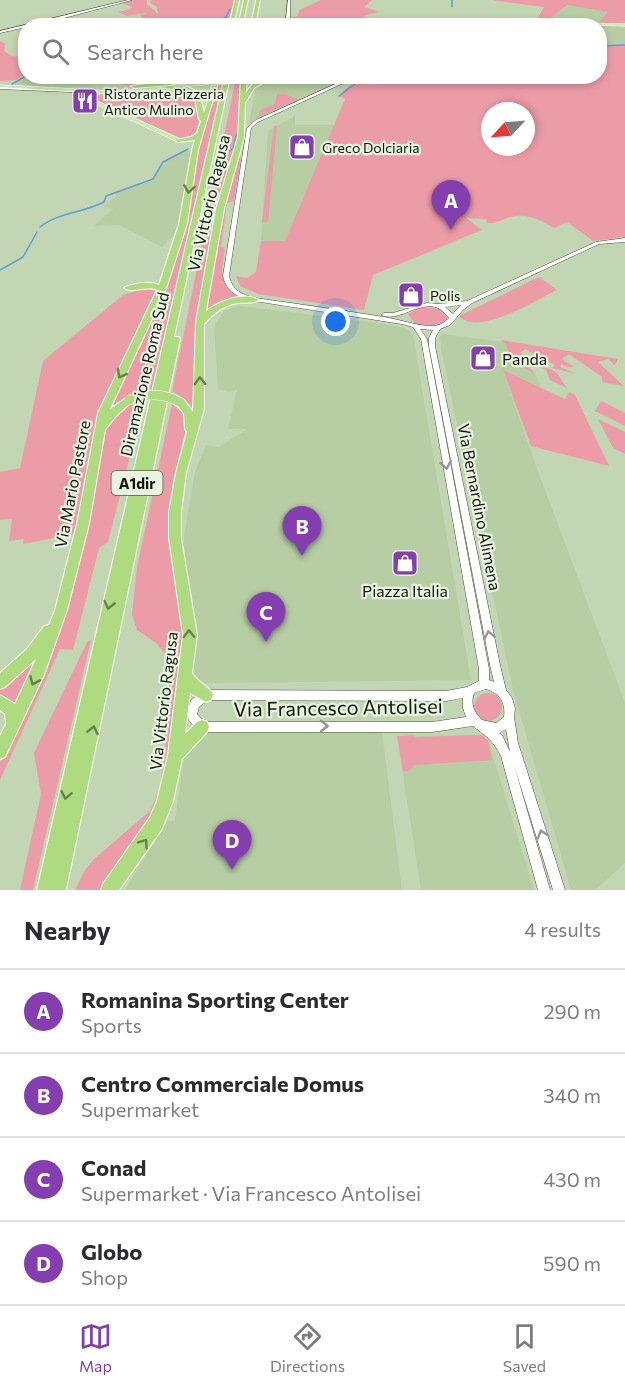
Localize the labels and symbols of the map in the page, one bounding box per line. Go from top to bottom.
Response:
place label: Ristorante Pizzeria Antico Mulino [104,85,224,118]
restaurant icon: Ristorante Pizzeria Antico Mulino [70,86,100,116]
north arrow [481,102,535,156]
shop icon: Greco Dolciaria [287,132,317,162]
street label: Via Vittorio Ragusa [183,133,233,273]
place label: Greco Dolciaria [322,139,420,156]
pin: A [432,180,470,230]
one-way arrow [183,185,195,194]
shop icon: Polis [396,280,426,310]
place label: Polis [430,287,460,304]
street label: Diramazione Roma Sud [116,290,172,458]
your location [321,307,350,336]
shop icon: Panda [468,343,498,373]
place label: Panda [502,349,547,368]
one-way arrow [117,368,128,378]
one-way arrow [194,376,207,385]
street label: Via Mario Pastore [50,419,94,549]
street label: Via Bernardino Alimena [454,422,506,592]
one-way arrow [440,460,452,469]
road number: A1dir [112,471,162,495]
pin: B [282,506,322,556]
shop icon: Piazza Italia [390,548,420,578]
place label: Piazza Italia [362,581,448,600]
pin: C [246,592,286,642]
one-way arrow [103,599,116,609]
one-way arrow [183,630,195,639]
one-way arrow [483,630,496,640]
street label: Via Vittorio Ragusa [145,631,181,771]
one-way arrow [29,675,41,686]
street label: Via Francesco Antolisei [233,693,443,721]
one-way arrow [319,720,328,732]
one-way arrow [86,725,99,735]
one-way arrow [61,790,74,800]
pin: D [212,820,252,870]
one-way arrow [537,829,549,840]
one-way arrow [136,838,147,849]

